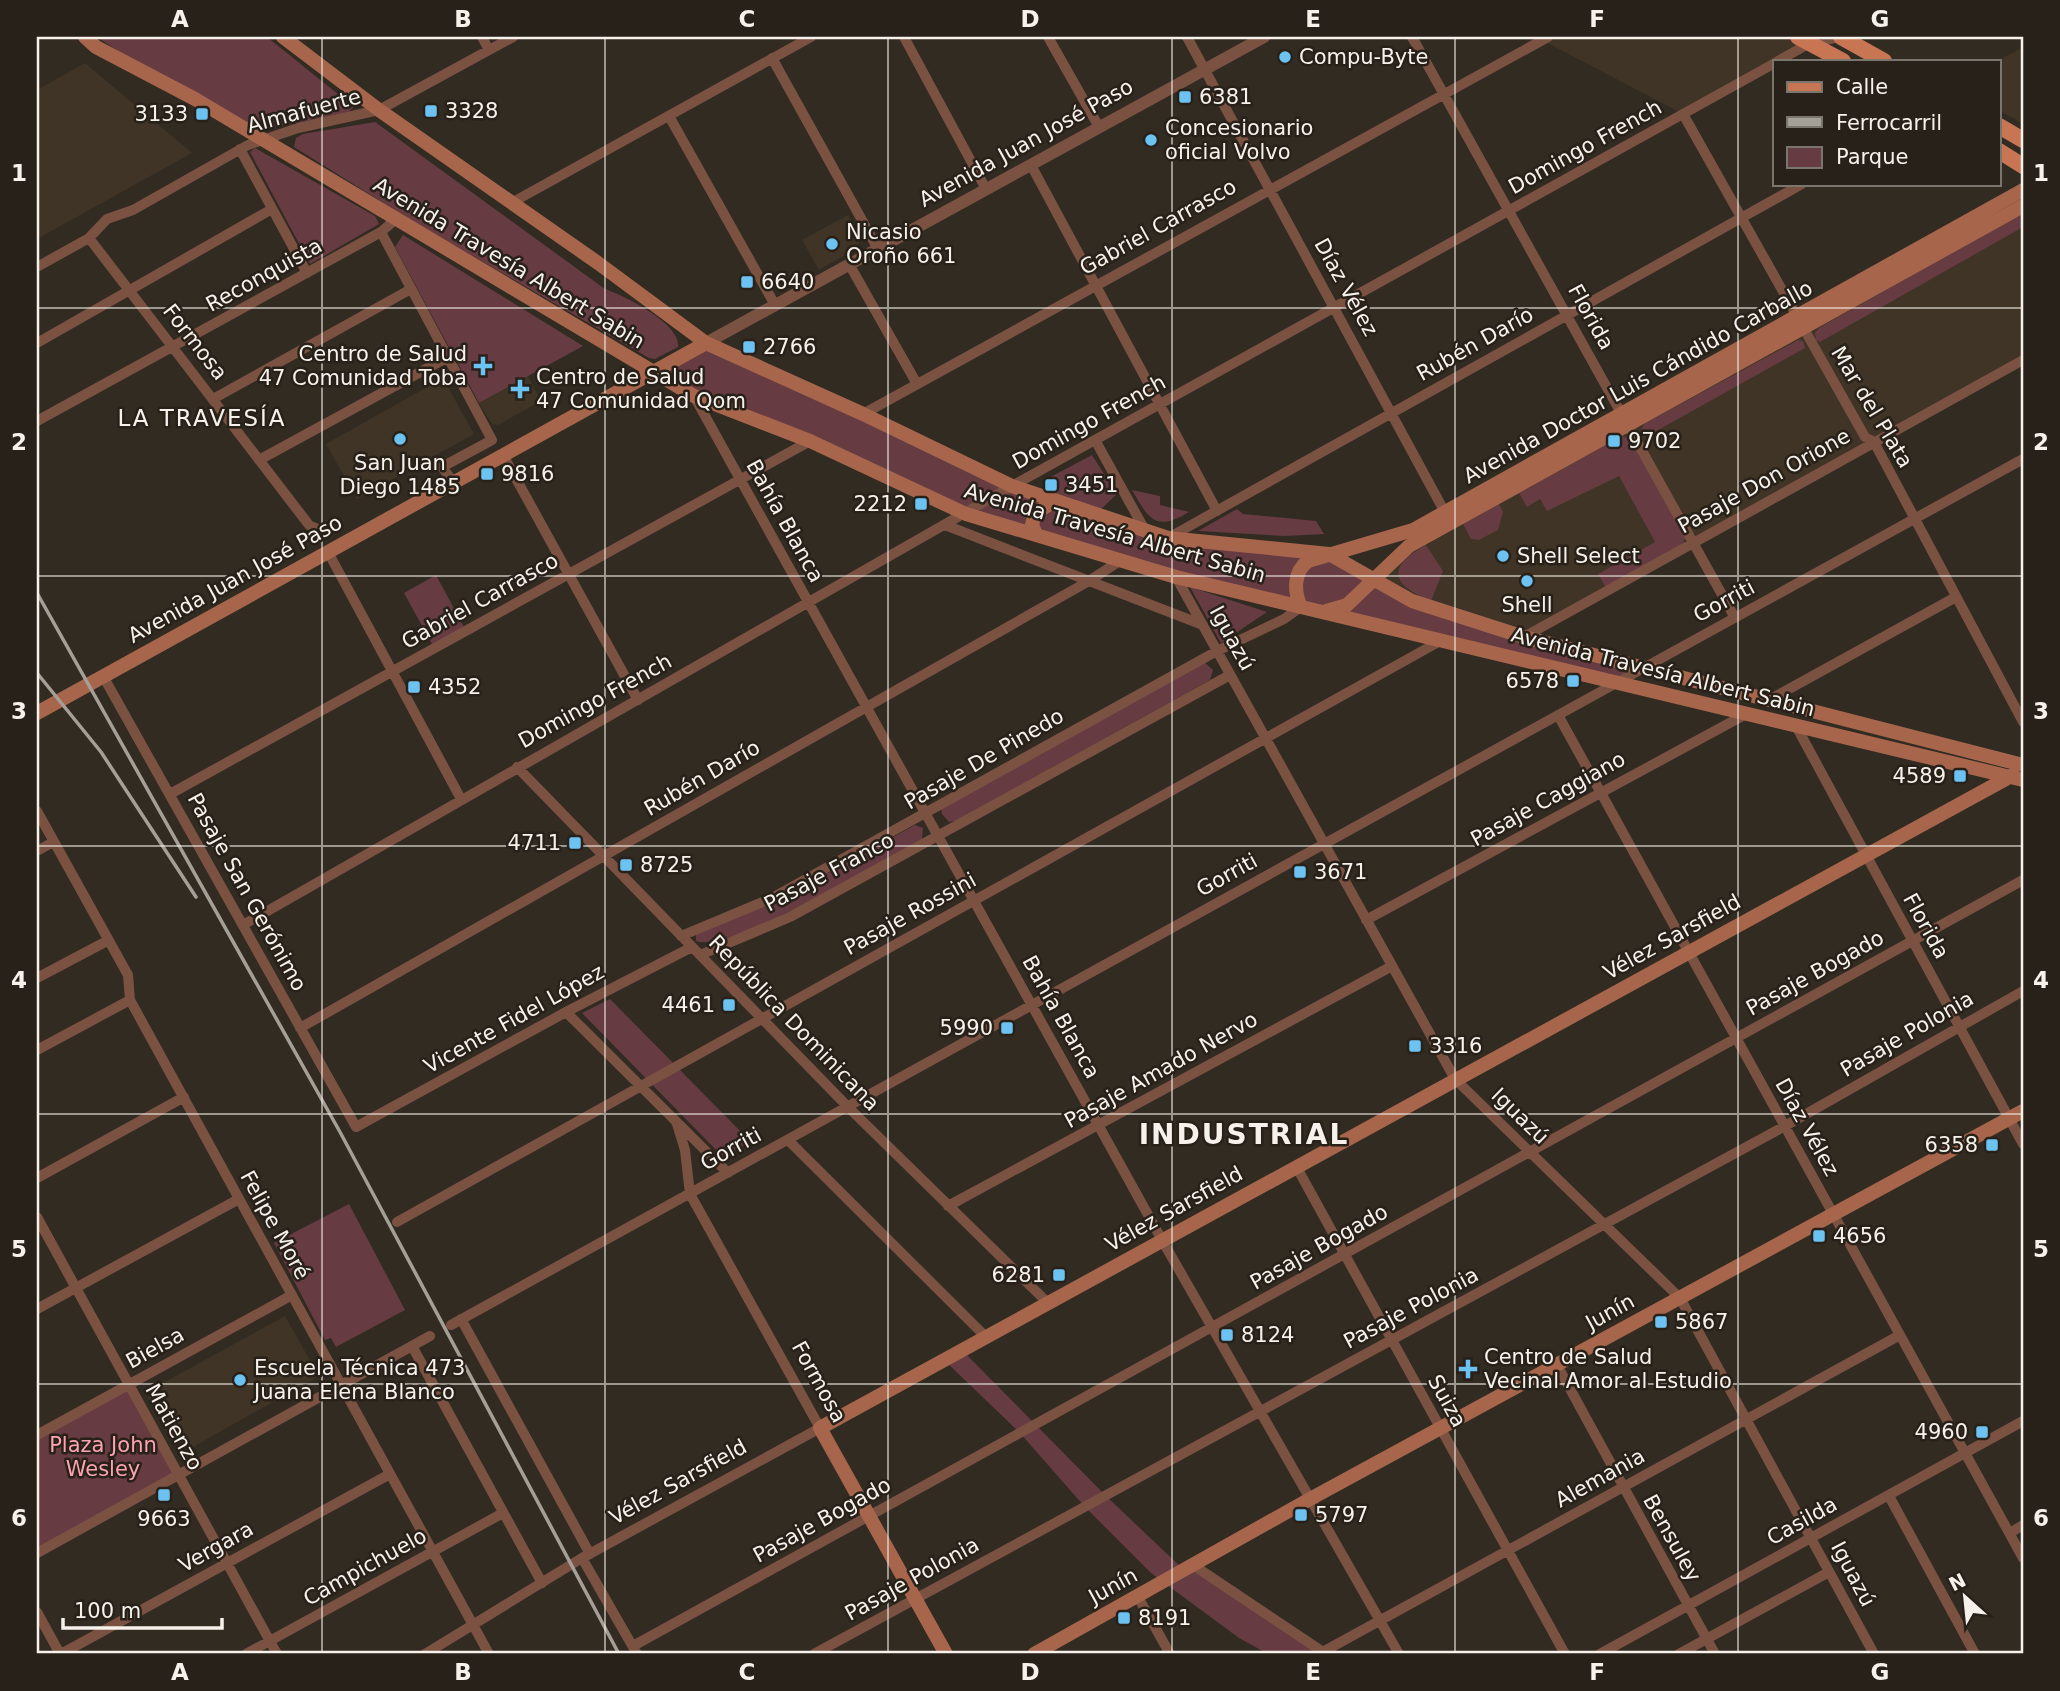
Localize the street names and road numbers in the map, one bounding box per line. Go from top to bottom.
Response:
street label: Avenida Juan José Paso [915,74,1137,212]
street label: Almafuerte [244,84,364,138]
street label: Domingo French [1504,95,1666,199]
street label: Avenida Travesía Albert Sabin [369,172,649,354]
street label: Gabriel Carrasco [1076,174,1240,280]
street label: Reconquista [202,233,326,317]
street label: Díaz Vélez [1309,234,1383,340]
street label: Avenida Doctor Luis Cándido Carballo [1459,276,1817,488]
street label: Florida [1563,280,1619,354]
street label: Formosa [158,299,232,385]
street label: Rubén Darío [1413,302,1537,386]
street label: Mar del Plata [1826,342,1918,472]
street label: Domingo French [1008,370,1170,474]
street label: Pasaje Don Orione [1674,424,1854,538]
street label: Bahía Blanca [741,455,829,587]
street label: Avenida Travesía Albert Sabin [962,478,1268,588]
street label: Avenida Juan José Paso [124,510,346,648]
street label: Gabriel Carrasco [398,548,562,654]
street label: Gorriti [1689,575,1759,627]
street label: Iguazú [1205,602,1259,674]
street label: Avenida Travesía Albert Sabin [1509,623,1817,721]
street label: Domingo French [514,649,676,753]
street label: Pasaje De Pinedo [900,704,1068,814]
street label: Rubén Darío [640,735,764,821]
street label: Pasaje Caggiano [1467,747,1629,851]
street label: Pasaje San Gerónimo [183,789,311,995]
street label: Pasaje Franco [760,828,898,916]
street label: Gorriti [1192,849,1262,901]
street label: Pasaje Rossini [840,868,980,960]
street label: Vélez Sarsfield [1599,889,1745,985]
street label: Florida [1898,889,1954,963]
street label: Pasaje Bogado [1742,925,1888,1021]
street label: República Dominicana [704,930,884,1116]
street label: Bahía Blanca [1017,951,1105,1083]
street label: Vicente Fidel López [420,960,608,1078]
street label: Pasaje Polonia [1836,986,1978,1082]
street label: Pasaje Amado Nervo [1060,1007,1262,1133]
street label: Díaz Vélez [1770,1074,1844,1180]
street label: Iguazú [1486,1083,1554,1149]
street label: Gorriti [696,1123,766,1175]
street label: Vélez Sarsfield [1101,1161,1247,1257]
street label: Felipe Moré [235,1166,315,1284]
street label: Pasaje Bogado [1246,1199,1392,1295]
street label: Pasaje Polonia [1339,1262,1483,1354]
street label: Junín [1580,1289,1639,1336]
street label: Bielsa [122,1322,188,1374]
street label: Formosa [787,1337,851,1427]
street label: Suiza [1423,1371,1471,1431]
street label: Matienzo [140,1380,208,1474]
street label: Vélez Sarsfield [605,1434,751,1530]
street label: Alemania [1551,1444,1649,1512]
street label: Pasaje Bogado [749,1472,895,1568]
street label: Bensuley [1638,1490,1706,1586]
street label: Casilda [1763,1492,1841,1550]
street label: Vergara [174,1517,258,1577]
street label: Campichuelo [299,1523,431,1611]
street label: Pasaje Polonia [841,1532,983,1626]
street label: Iguazú [1826,1537,1880,1611]
street label: Junín [1083,1563,1142,1610]

